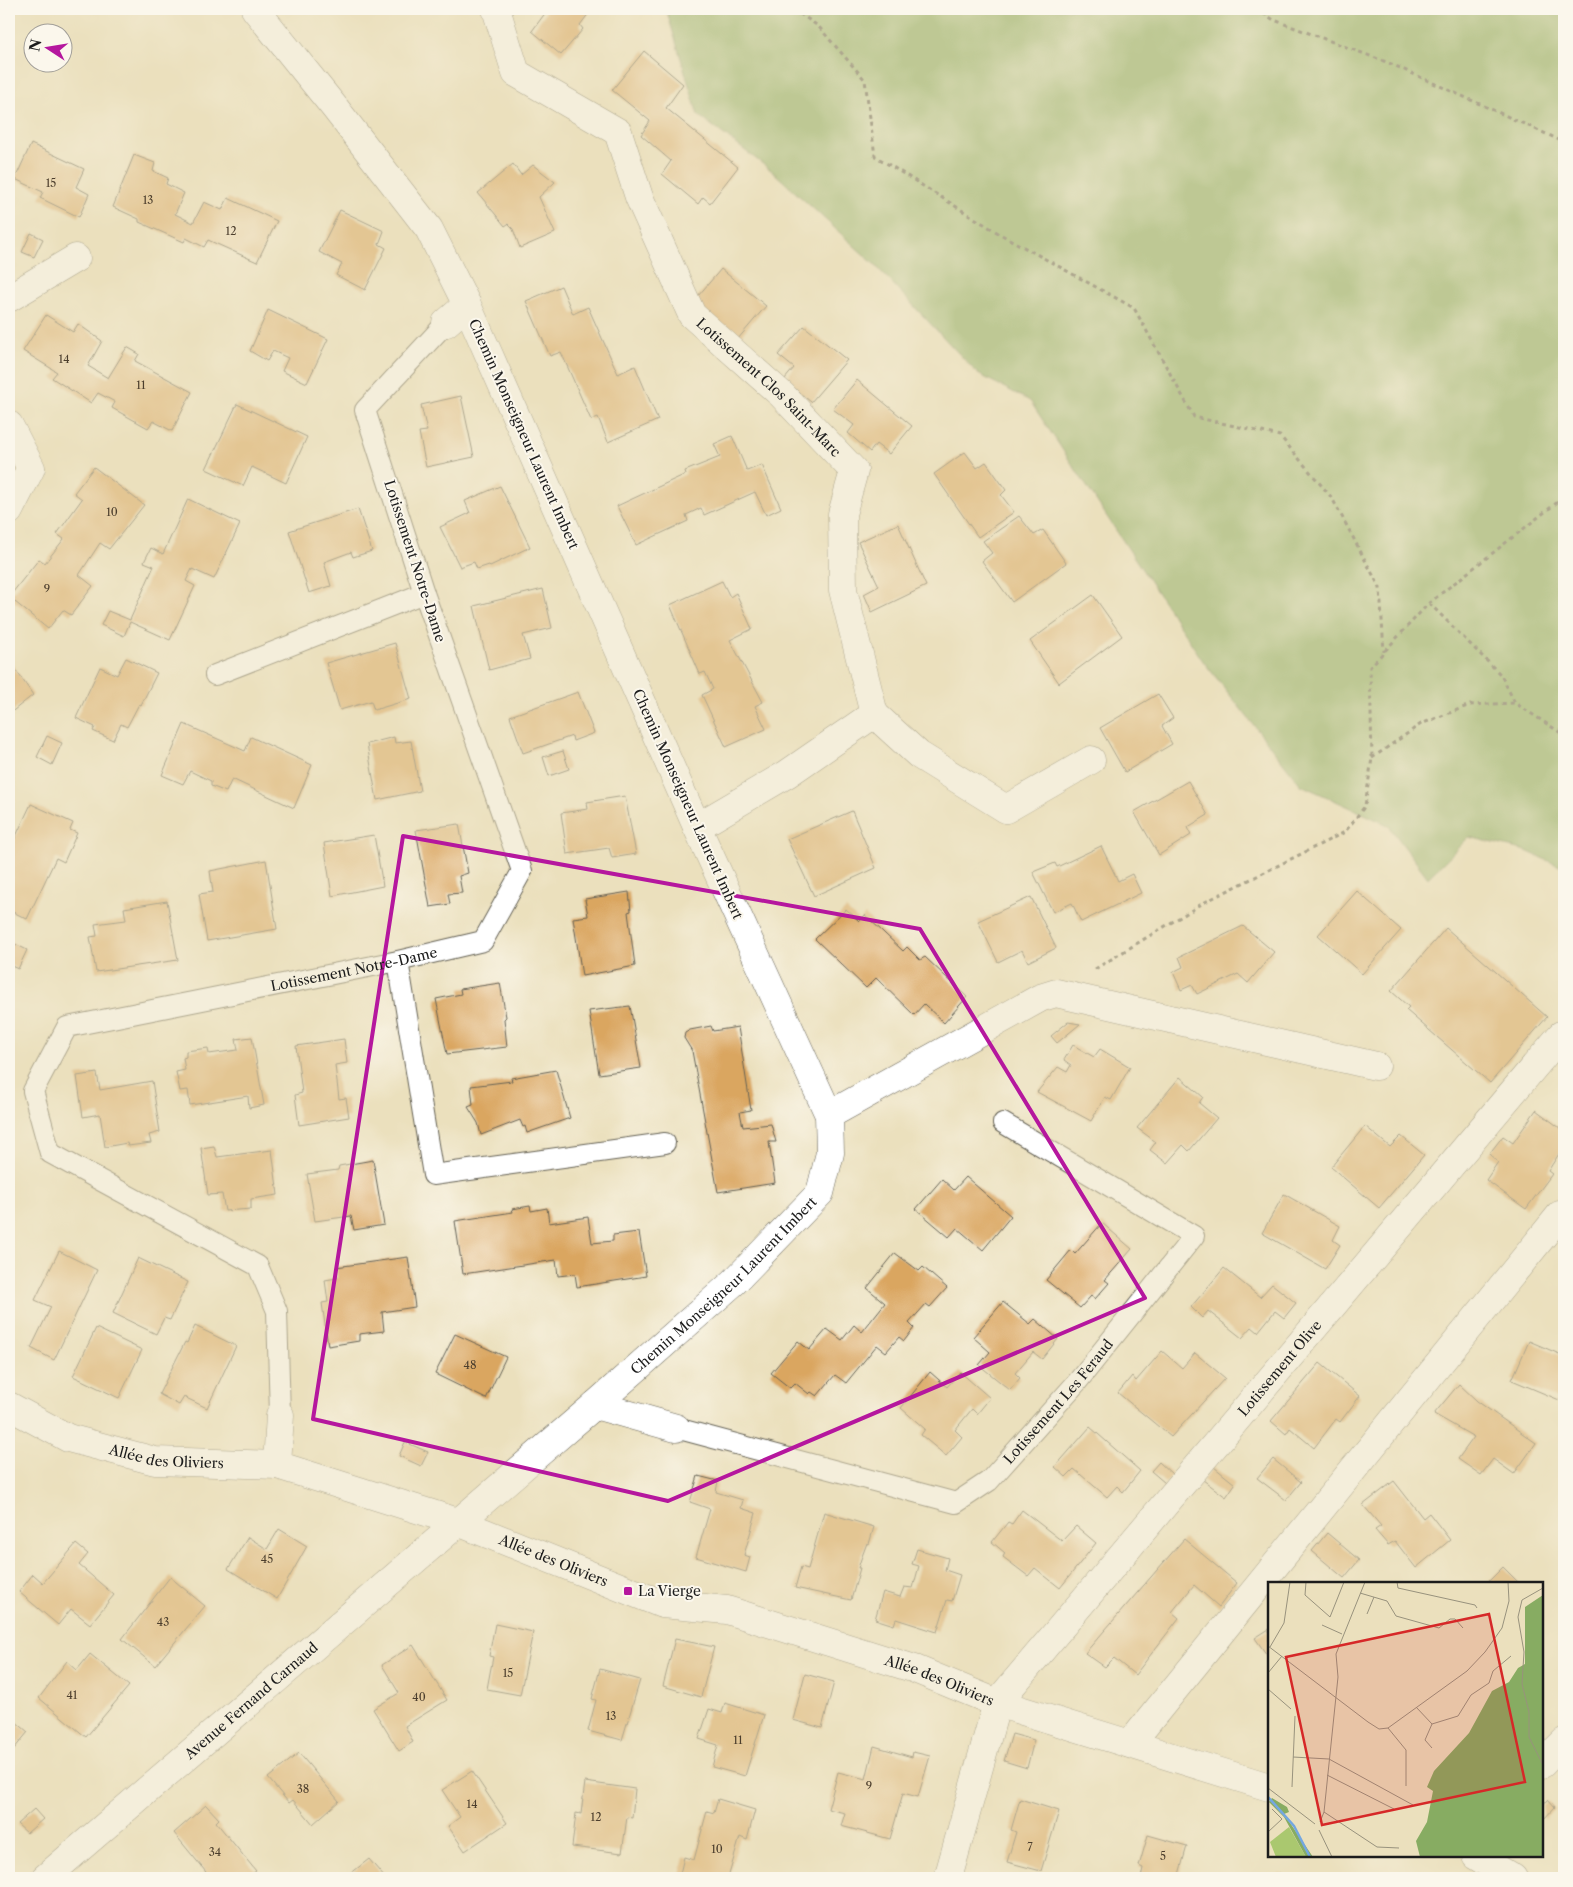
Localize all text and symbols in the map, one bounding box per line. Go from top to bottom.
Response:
north arrow [22,22,72,72]
text: N [25,37,45,53]
house number: 15 [46,176,56,190]
house number: 13 [143,193,153,207]
house number: 12 [226,224,236,238]
street label: Lotissement Clos Saint-Marc [693,314,845,460]
street label: Chemin Monseigneur Laurent Imbert [465,316,583,552]
house number: 14 [59,352,69,366]
house number: 11 [136,378,146,392]
street label: Lotissement Notre-Dame [380,478,450,645]
house number: 10 [106,505,118,519]
house number: 9 [44,582,50,596]
street label: Chemin Monseigneur Laurent Imbert [629,686,747,922]
street label: Lotissement Notre-Dame [269,943,439,995]
street label: Chemin Monseigneur Laurent Imbert [627,1193,820,1378]
street label: Lotissement Olive [1234,1316,1326,1420]
street label: Lotissement Les Feraud [1000,1335,1117,1468]
house number: 48 [464,1358,476,1372]
street label: Allée des Oliviers [106,1440,224,1472]
street label: Allée des Oliviers [496,1530,611,1590]
house number: 45 [261,1552,273,1566]
place label: La Vierge [638,1582,701,1600]
inset map [1268,1582,1543,1857]
marker: La Vierge [622,1585,634,1597]
house number: 43 [157,1615,169,1629]
street label: Avenue Fernand Carnaud [180,1638,322,1764]
street label: Allée des Oliviers [882,1651,997,1710]
house number: 15 [503,1666,513,1680]
house number: 41 [67,1688,78,1702]
house number: 40 [412,1690,426,1704]
house number: 13 [606,1709,616,1723]
house number: 11 [733,1733,743,1747]
house number: 9 [866,1779,872,1793]
house number: 38 [297,1782,309,1796]
house number: 14 [467,1797,477,1811]
house number: 12 [591,1810,601,1824]
house number: 7 [1027,1840,1033,1854]
house number: 10 [711,1842,723,1856]
house number: 34 [209,1845,221,1859]
house number: 5 [1160,1849,1166,1863]

